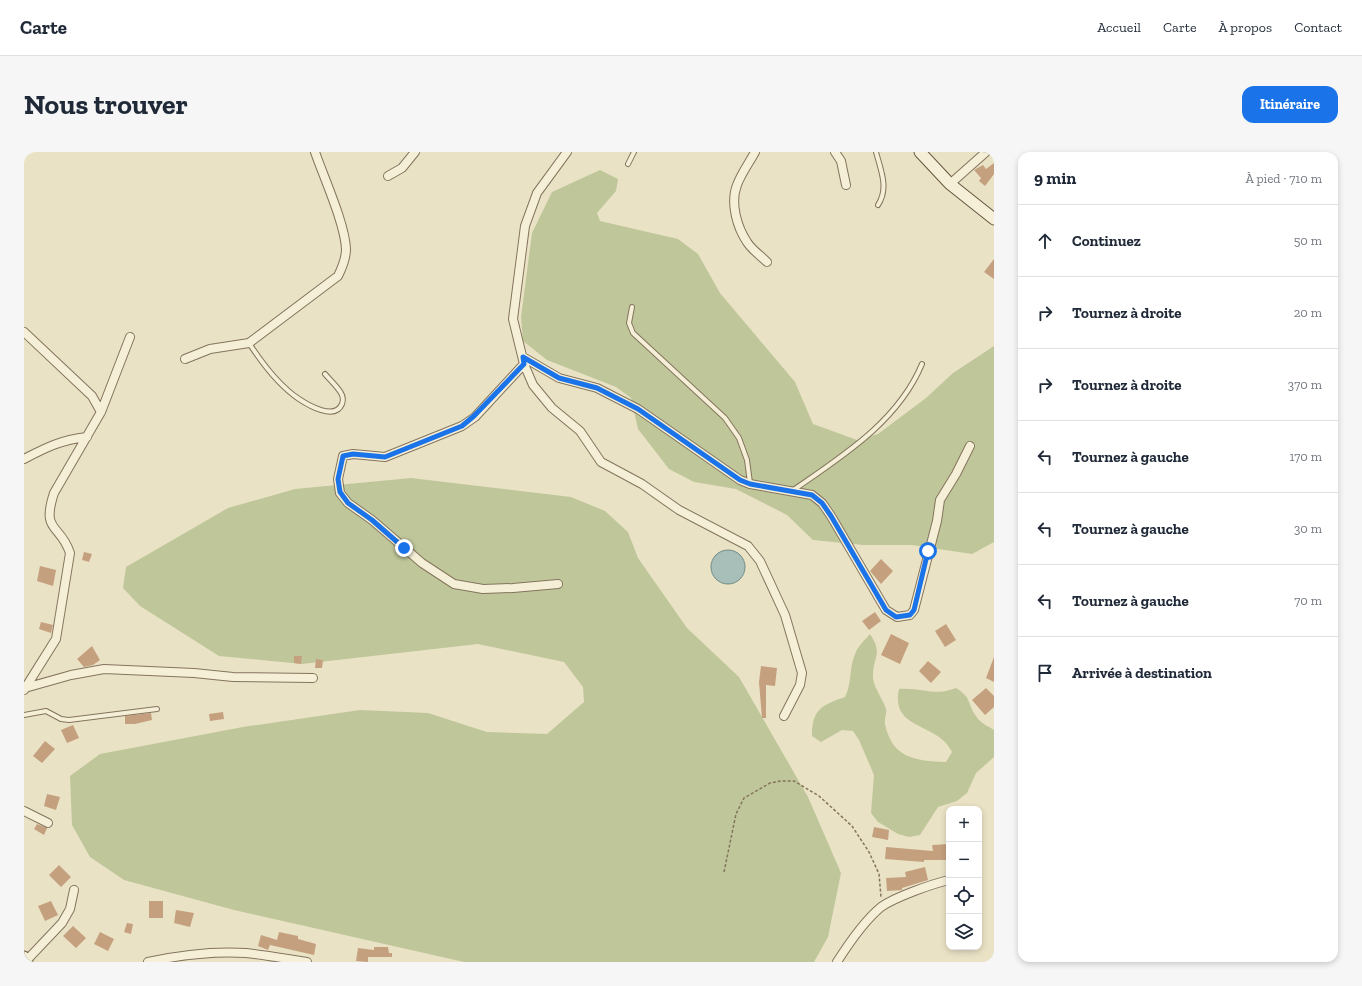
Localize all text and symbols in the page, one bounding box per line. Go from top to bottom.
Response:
text: Carte [20,16,67,39]
text: Accueil [1097,19,1141,36]
text: Carte [1163,19,1197,36]
text: À propos [1219,19,1272,36]
text: Contact [1294,19,1342,36]
button: Itinéraire [1242,86,1338,123]
text: Nous trouver [24,88,188,121]
text: 9 min [1034,168,1076,188]
text: À pied · 710 m [1245,171,1322,186]
icon: ahead [1034,230,1056,252]
text: Continuez [1072,232,1141,250]
text: 50 m [1294,233,1322,248]
icon: right [1034,302,1056,324]
text: Tournez à droite [1072,304,1182,322]
text: 20 m [1294,305,1322,320]
icon: right [1034,374,1056,396]
text: Tournez à droite [1072,376,1182,394]
text: 370 m [1288,377,1322,392]
icon: left [1034,446,1056,468]
text: Tournez à gauche [1072,448,1189,466]
text: 170 m [1289,449,1322,464]
icon: left [1034,518,1056,540]
text: Tournez à gauche [1072,520,1189,538]
text: 30 m [1294,521,1322,536]
route end [395,539,413,557]
route start [919,542,937,560]
icon: left [1034,590,1056,612]
text: Tournez à gauche [1072,592,1189,610]
text: 70 m [1294,593,1322,608]
icon: arrive [1034,662,1056,684]
text: Arrivée à destination [1072,664,1212,682]
map controls [946,806,982,950]
button: + [946,806,982,842]
button: − [946,842,982,878]
button: locate [946,878,982,914]
button: layers [946,914,982,950]

